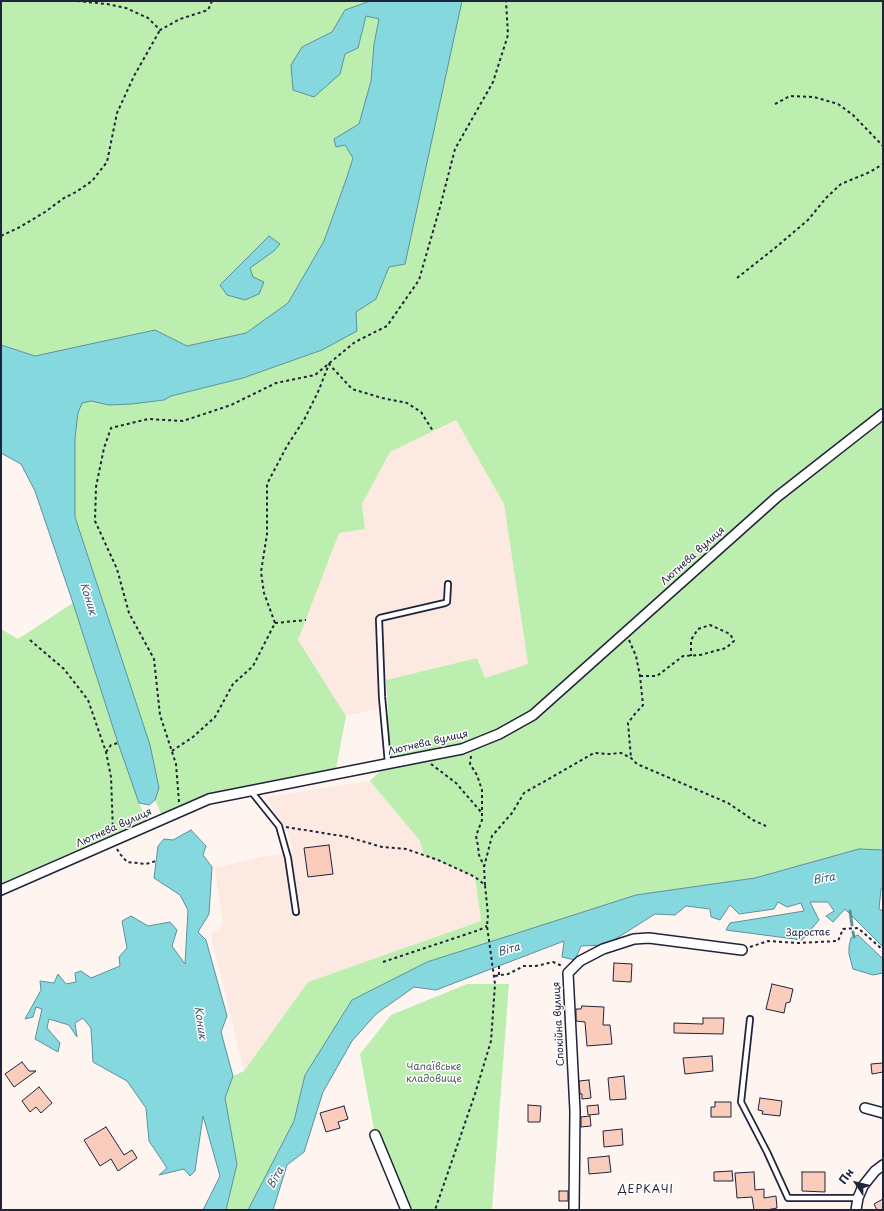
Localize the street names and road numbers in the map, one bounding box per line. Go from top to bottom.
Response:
street label: Лютнева вулиця [659,524,727,588]
street label: Лютнева вулиця [387,728,469,758]
street label: Лютнева вулиця [74,806,154,850]
street label: Заростає [786,927,830,939]
street label: Спокійна вулиця [551,981,567,1067]

